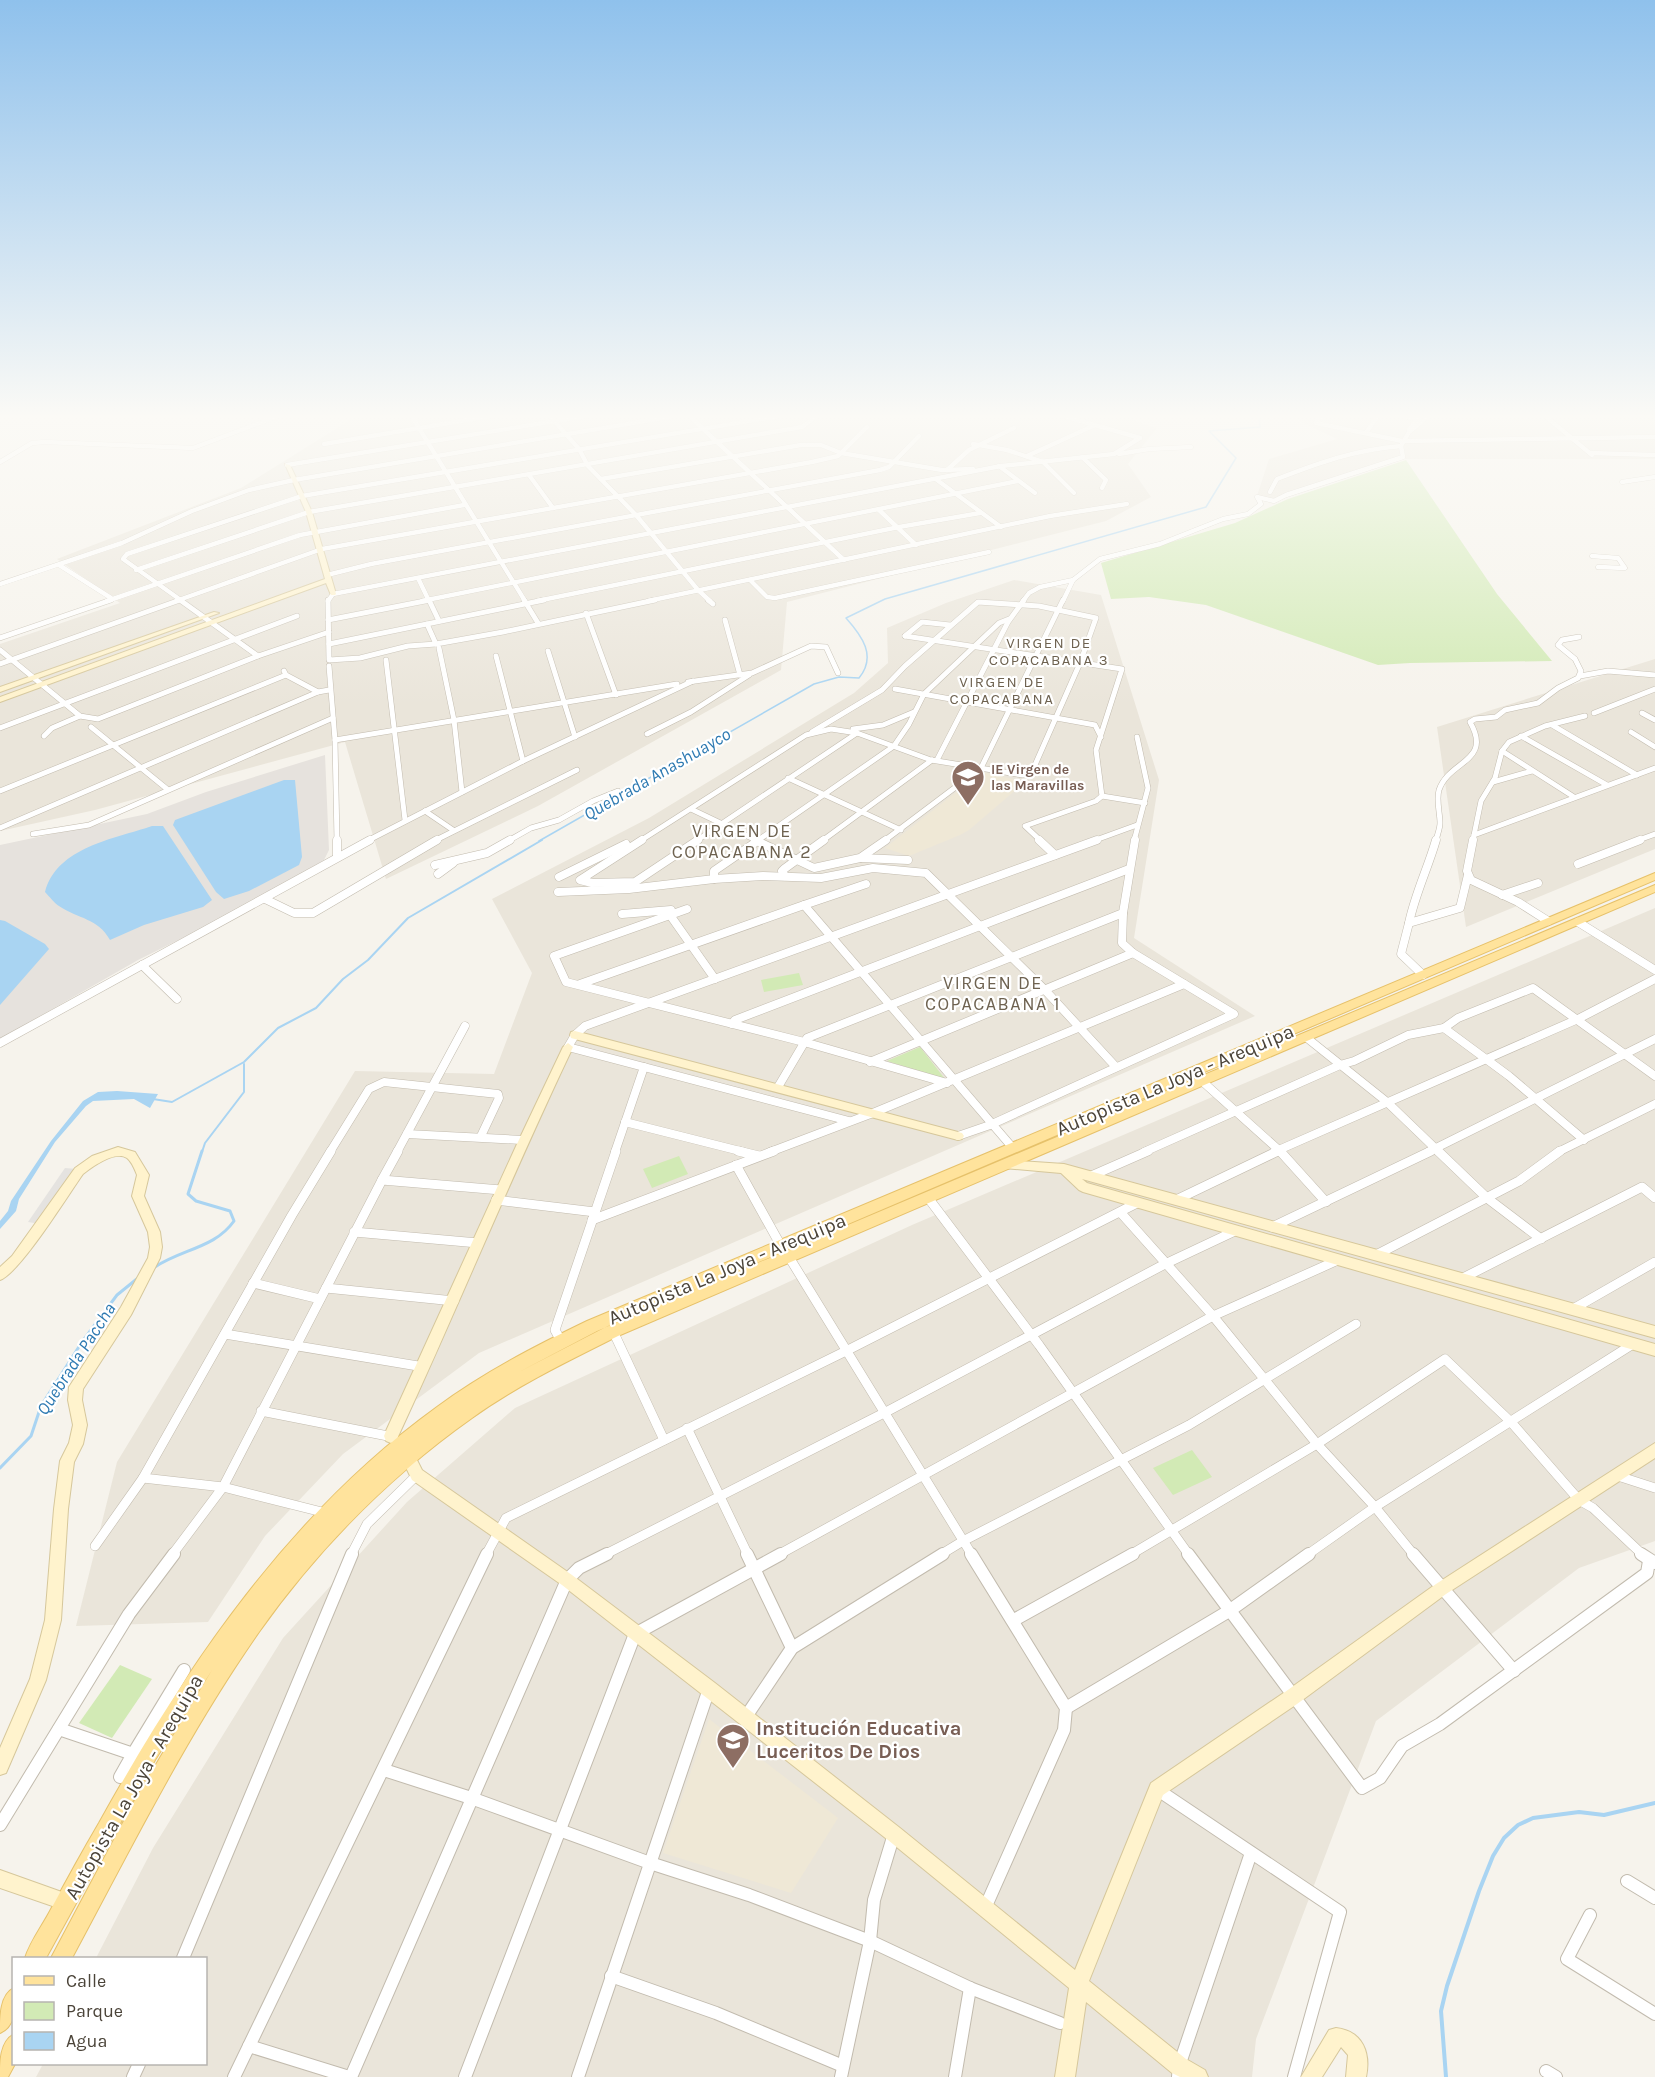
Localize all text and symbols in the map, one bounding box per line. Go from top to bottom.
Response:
district label: VIRGEN DE COPACABANA 3 [989,634,1109,669]
district label: VIRGEN DE COPACABANA [950,673,1054,708]
water label: Quebrada Anashuayco [579,723,735,825]
school or university icon: IE Virgen de las Maravillas [950,759,986,806]
place label: IE Virgen de las Maravillas [991,761,1084,794]
district label: VIRGEN DE COPACABANA 2 [672,820,812,863]
district label: VIRGEN DE COPACABANA 1 [925,972,1061,1015]
street label: Autopista La Joya - Arequipa [1053,1019,1297,1141]
street label: Autopista La Joya - Arequipa [605,1208,849,1330]
water label: Quebrada Paccha [31,1299,121,1419]
street label: Autopista La Joya - Arequipa [60,1670,208,1904]
place label: Institución Educativa Luceritos De Dios [756,1717,961,1763]
school or university icon: Institución Educativa Luceritos De Dios [715,1722,751,1769]
legend [12,1957,207,2065]
text: Calle [66,1970,106,1992]
text: Parque [66,2000,123,2022]
text: Agua [66,2030,107,2052]

